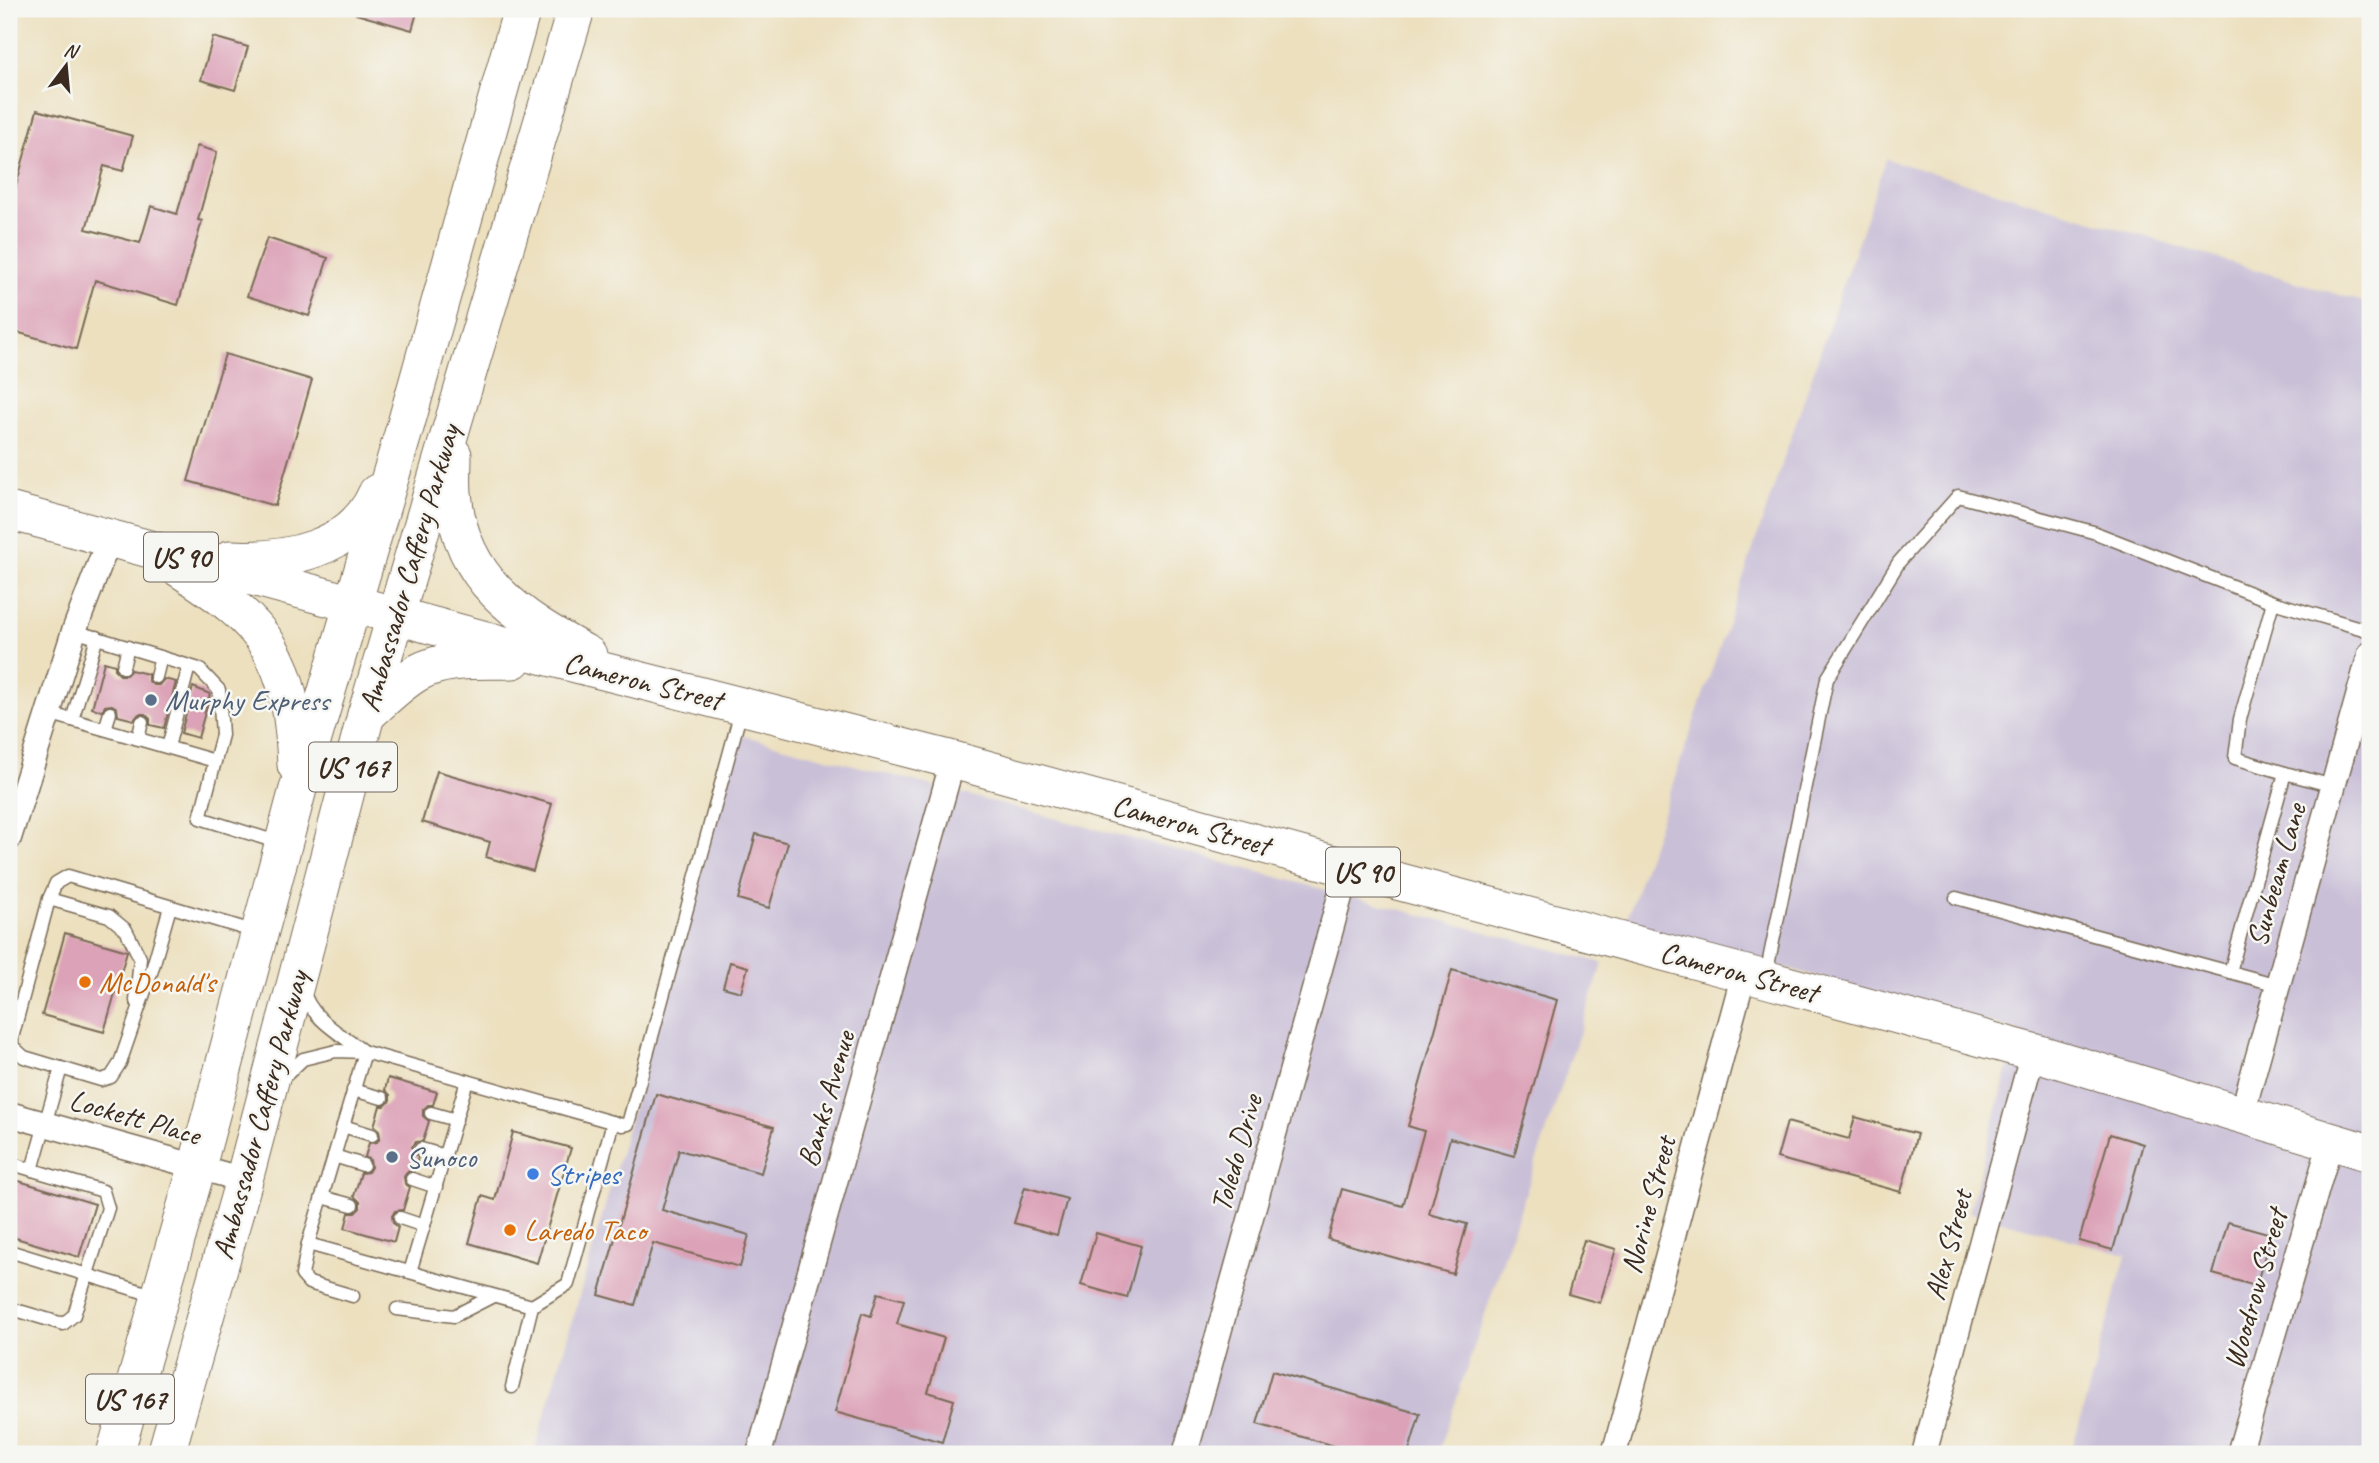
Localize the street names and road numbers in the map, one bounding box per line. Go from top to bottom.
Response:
street label: Ambassador Caffery Parkway [350,417,469,716]
road number: US 90 [144,532,218,582]
street label: Cameron Street [560,643,730,720]
road number: US 167 [309,742,397,792]
street label: Cameron Street [1108,786,1278,865]
street label: Sunbeam Lane [2237,797,2315,951]
road number: US 90 [1326,848,1400,896]
street label: Cameron Street [1656,933,1826,1012]
street label: Ambassador Caffery Parkway [203,964,317,1263]
street label: Banks Avenue [788,1025,864,1171]
street label: Lockett Place [65,1080,207,1154]
street label: Toledo Drive [1201,1088,1271,1216]
street label: Norine Street [1611,1129,1685,1278]
street label: Alex Street [1915,1183,1982,1304]
street label: Woodrow Street [2214,1201,2297,1373]
road number: US 167 [86,1374,174,1424]

